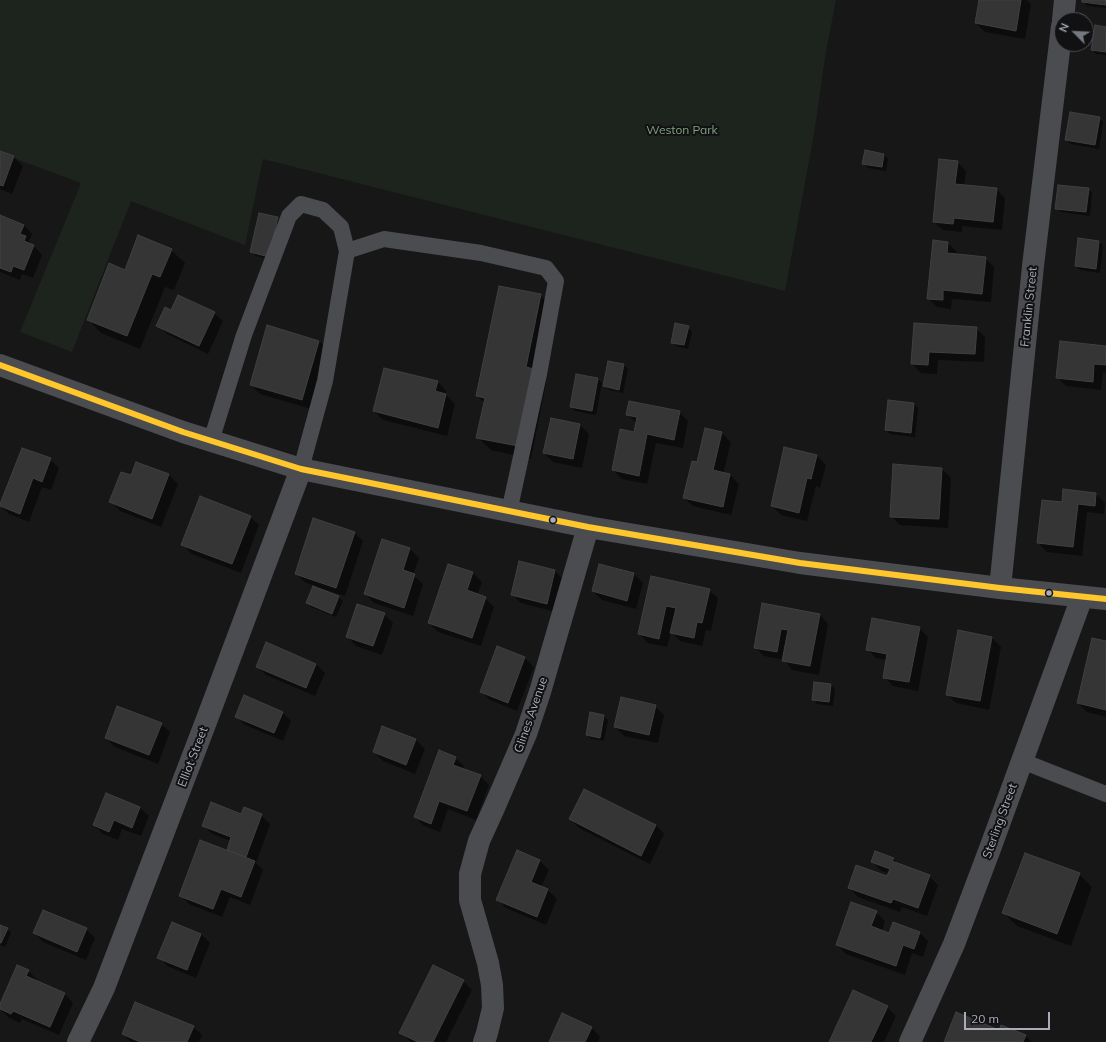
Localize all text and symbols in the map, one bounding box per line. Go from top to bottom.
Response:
north arrow [1054,12,1094,52]
text: N [1056,21,1072,34]
park label: Weston Park [646,123,718,137]
street label: Franklin Street [1018,266,1040,348]
unlabelled marker [548,515,558,525]
unlabelled marker [1044,588,1054,598]
street label: Glines Avenue [511,675,551,755]
street label: Elliot Street [175,725,211,789]
street label: Sterling Street [980,782,1020,860]
scale bar [966,1004,1052,1030]
text: 20 m [971,1011,999,1026]

